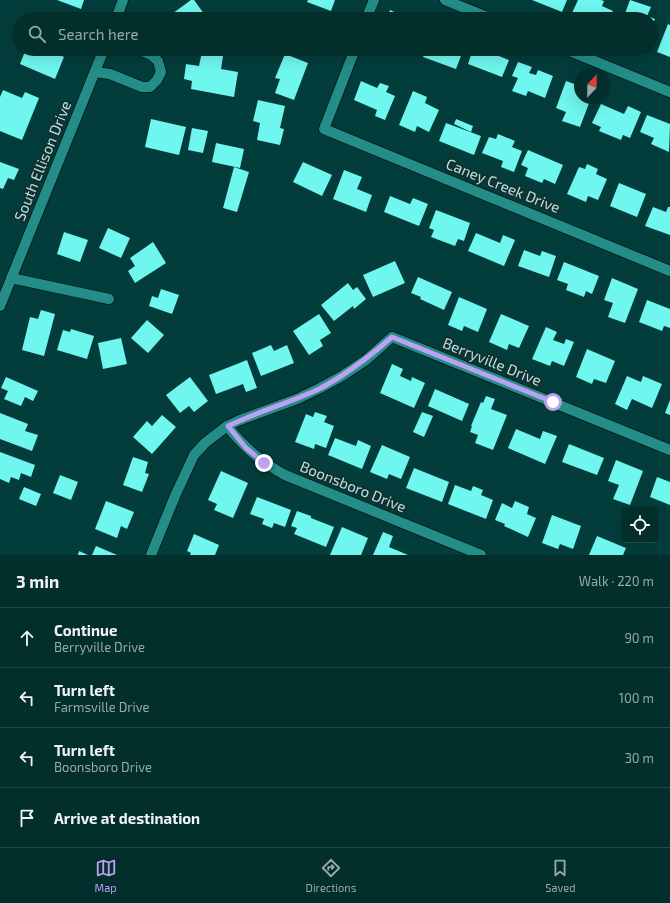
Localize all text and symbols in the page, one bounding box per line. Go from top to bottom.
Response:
search box [12,12,658,56]
icon: search [26,23,48,45]
text: Search here [58,25,139,43]
north arrow [574,68,610,104]
street label: South Ellison Drive [10,98,74,223]
street label: Caney Creek Drive [444,154,563,216]
street label: Berryville Drive [440,333,544,389]
route start [544,393,562,411]
route end [255,454,273,472]
street label: Boonsboro Drive [298,457,409,516]
map controls [622,507,658,543]
button: locate [622,507,658,543]
text: 3 min [16,571,59,591]
text: Walk · 220 m [579,573,654,589]
text: Continue [54,621,117,639]
icon: ahead [16,627,38,649]
text: 90 m [624,630,654,646]
text: Berryville Drive [54,639,145,655]
text: Turn left [54,681,115,699]
icon: left [16,687,38,709]
text: 100 m [619,690,654,706]
text: Farmsville Drive [54,699,150,715]
text: Turn left [54,741,115,759]
icon: left [16,747,38,769]
text: 30 m [625,750,654,766]
text: Boonsboro Drive [54,759,152,775]
icon: arrive [16,807,38,829]
text: Arrive at destination [54,809,200,827]
tab: Map [95,857,117,894]
tab: Directions [306,857,356,894]
tab: Saved [545,857,576,894]

